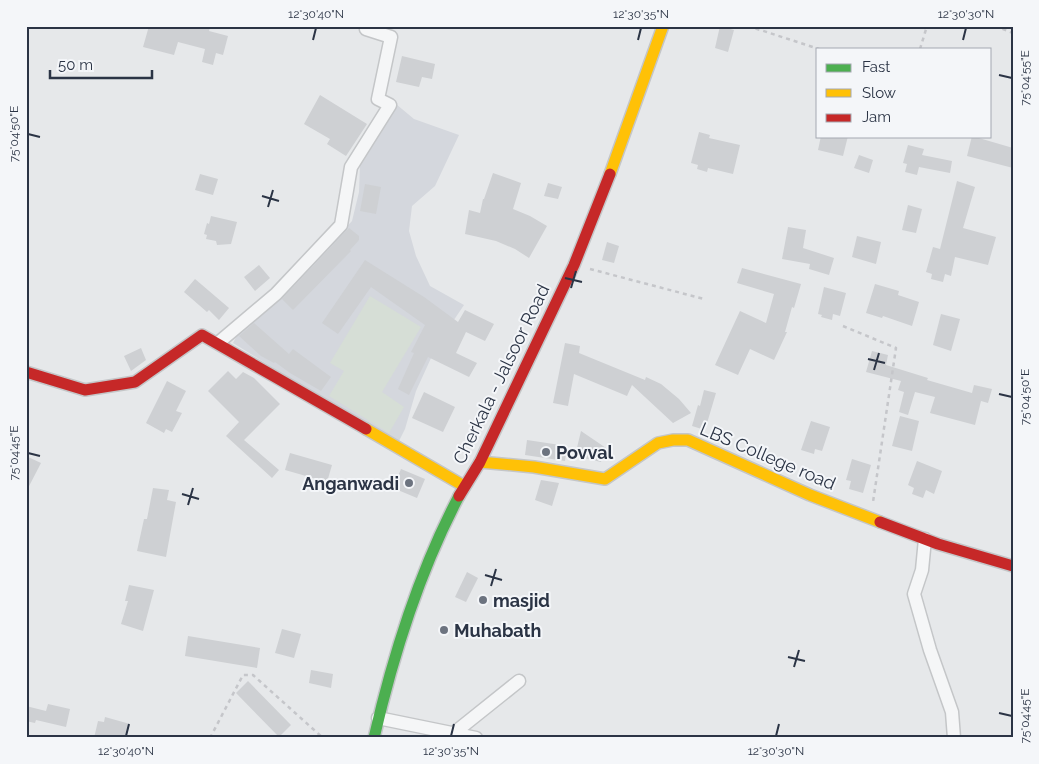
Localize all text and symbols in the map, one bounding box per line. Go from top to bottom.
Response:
text: 12°30'40"N [288,7,344,21]
text: 12°30'35"N [613,7,669,21]
text: 12°30'30"N [938,7,994,21]
scale bar [50,48,152,80]
legend [816,48,992,138]
text: 75°04'55"E [1018,50,1032,106]
text: 50 m [58,56,93,74]
text: Fast [862,58,890,76]
text: Slow [862,84,896,102]
text: 75°04'50"E [7,106,21,162]
text: Jam [862,108,891,126]
street label: Cherkala - Jalsoor Road [448,281,554,467]
text: 75°04'50"E [1018,369,1032,425]
street label: LBS College road [697,418,839,494]
text: 75°04'45"E [7,426,21,480]
place label: Povval [556,442,613,463]
marker: Povval [540,446,552,458]
place label: Anganwadi [302,473,399,494]
marker: Anganwadi [403,477,415,489]
place label: masjid [493,590,550,611]
marker: masjid [477,594,489,606]
place label: Muhabath [454,620,541,641]
marker: Muhabath [438,624,450,636]
text: 75°04'45"E [1018,689,1032,743]
text: 12°30'40"N [98,744,154,758]
text: 12°30'35"N [423,744,479,758]
text: 12°30'30"N [748,744,804,758]

